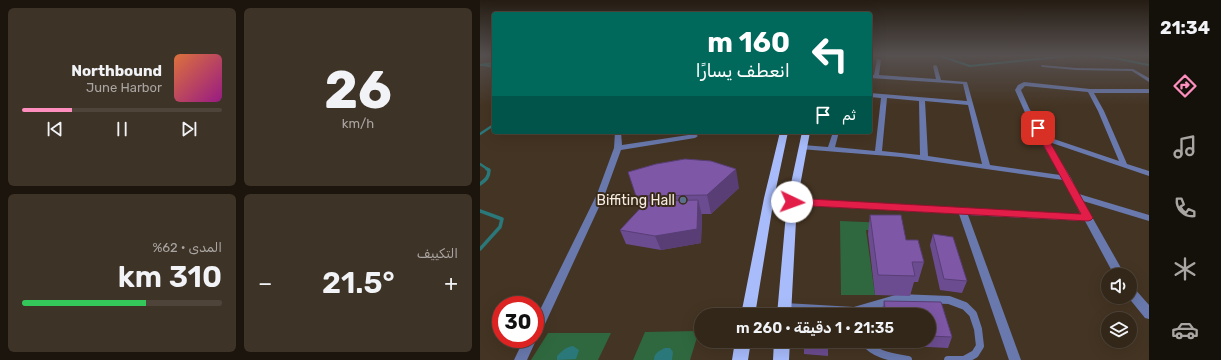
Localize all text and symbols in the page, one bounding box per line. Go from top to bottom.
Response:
text: 21:34 [1160,17,1210,39]
text: 160 m [707,26,790,59]
icon: left [804,28,856,80]
text: 26 [324,59,392,121]
text: انعطف يسارًا [696,60,790,82]
text: Northbound [71,62,162,80]
icon: directions [1171,72,1199,100]
text: June Harbor [86,80,162,95]
icon: arrive [812,104,834,126]
text: ثم [842,106,856,124]
pin [1021,111,1055,145]
text: km/h [342,116,374,131]
icon: arrive [1027,117,1049,139]
icon: previous [44,118,66,140]
icon: pause [111,118,133,140]
icon: next [178,118,200,140]
icon: music [1171,133,1199,161]
position arrow [771,181,813,223]
place label: Biffiting Hall [597,192,675,209]
icon: phone [1171,194,1199,222]
marker: Biffiting Hall [678,195,688,205]
text: المدى · 62% [152,240,222,255]
text: التكييف [417,246,458,261]
icon: climate [1171,255,1199,283]
text: 310 km [118,259,222,295]
text: 21.5° [322,265,395,301]
map controls [1101,268,1137,348]
button: sound [1101,268,1137,304]
text: − [258,270,272,297]
text: + [444,270,458,297]
speed limit sign: 30 [492,296,544,348]
button: layers [1101,312,1137,348]
icon: car [1171,316,1199,344]
text: 21:35 · 1 دقيقة · 260 m [736,319,894,337]

